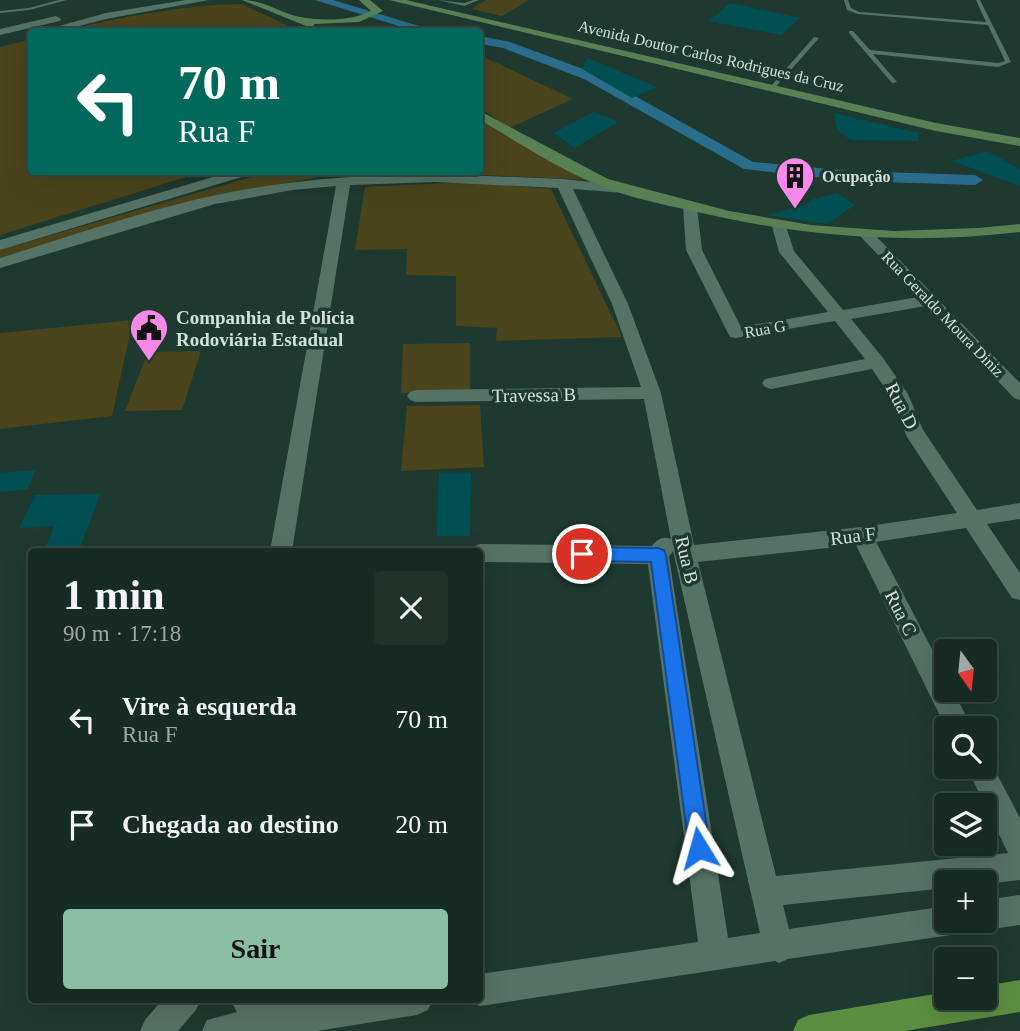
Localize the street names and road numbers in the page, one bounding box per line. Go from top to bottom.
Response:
street label: Avenida Doutor Carlos Rodrigues da Cruz [576,17,845,96]
street label: Rua Geraldo Moura Diniz [879,248,1007,380]
street label: Rua G [743,317,787,341]
street label: Rua D [882,379,922,433]
street label: Travessa B [492,384,576,406]
street label: Rua F [829,523,877,549]
street label: Rua B [671,534,703,586]
street label: Rua C [881,587,921,639]

